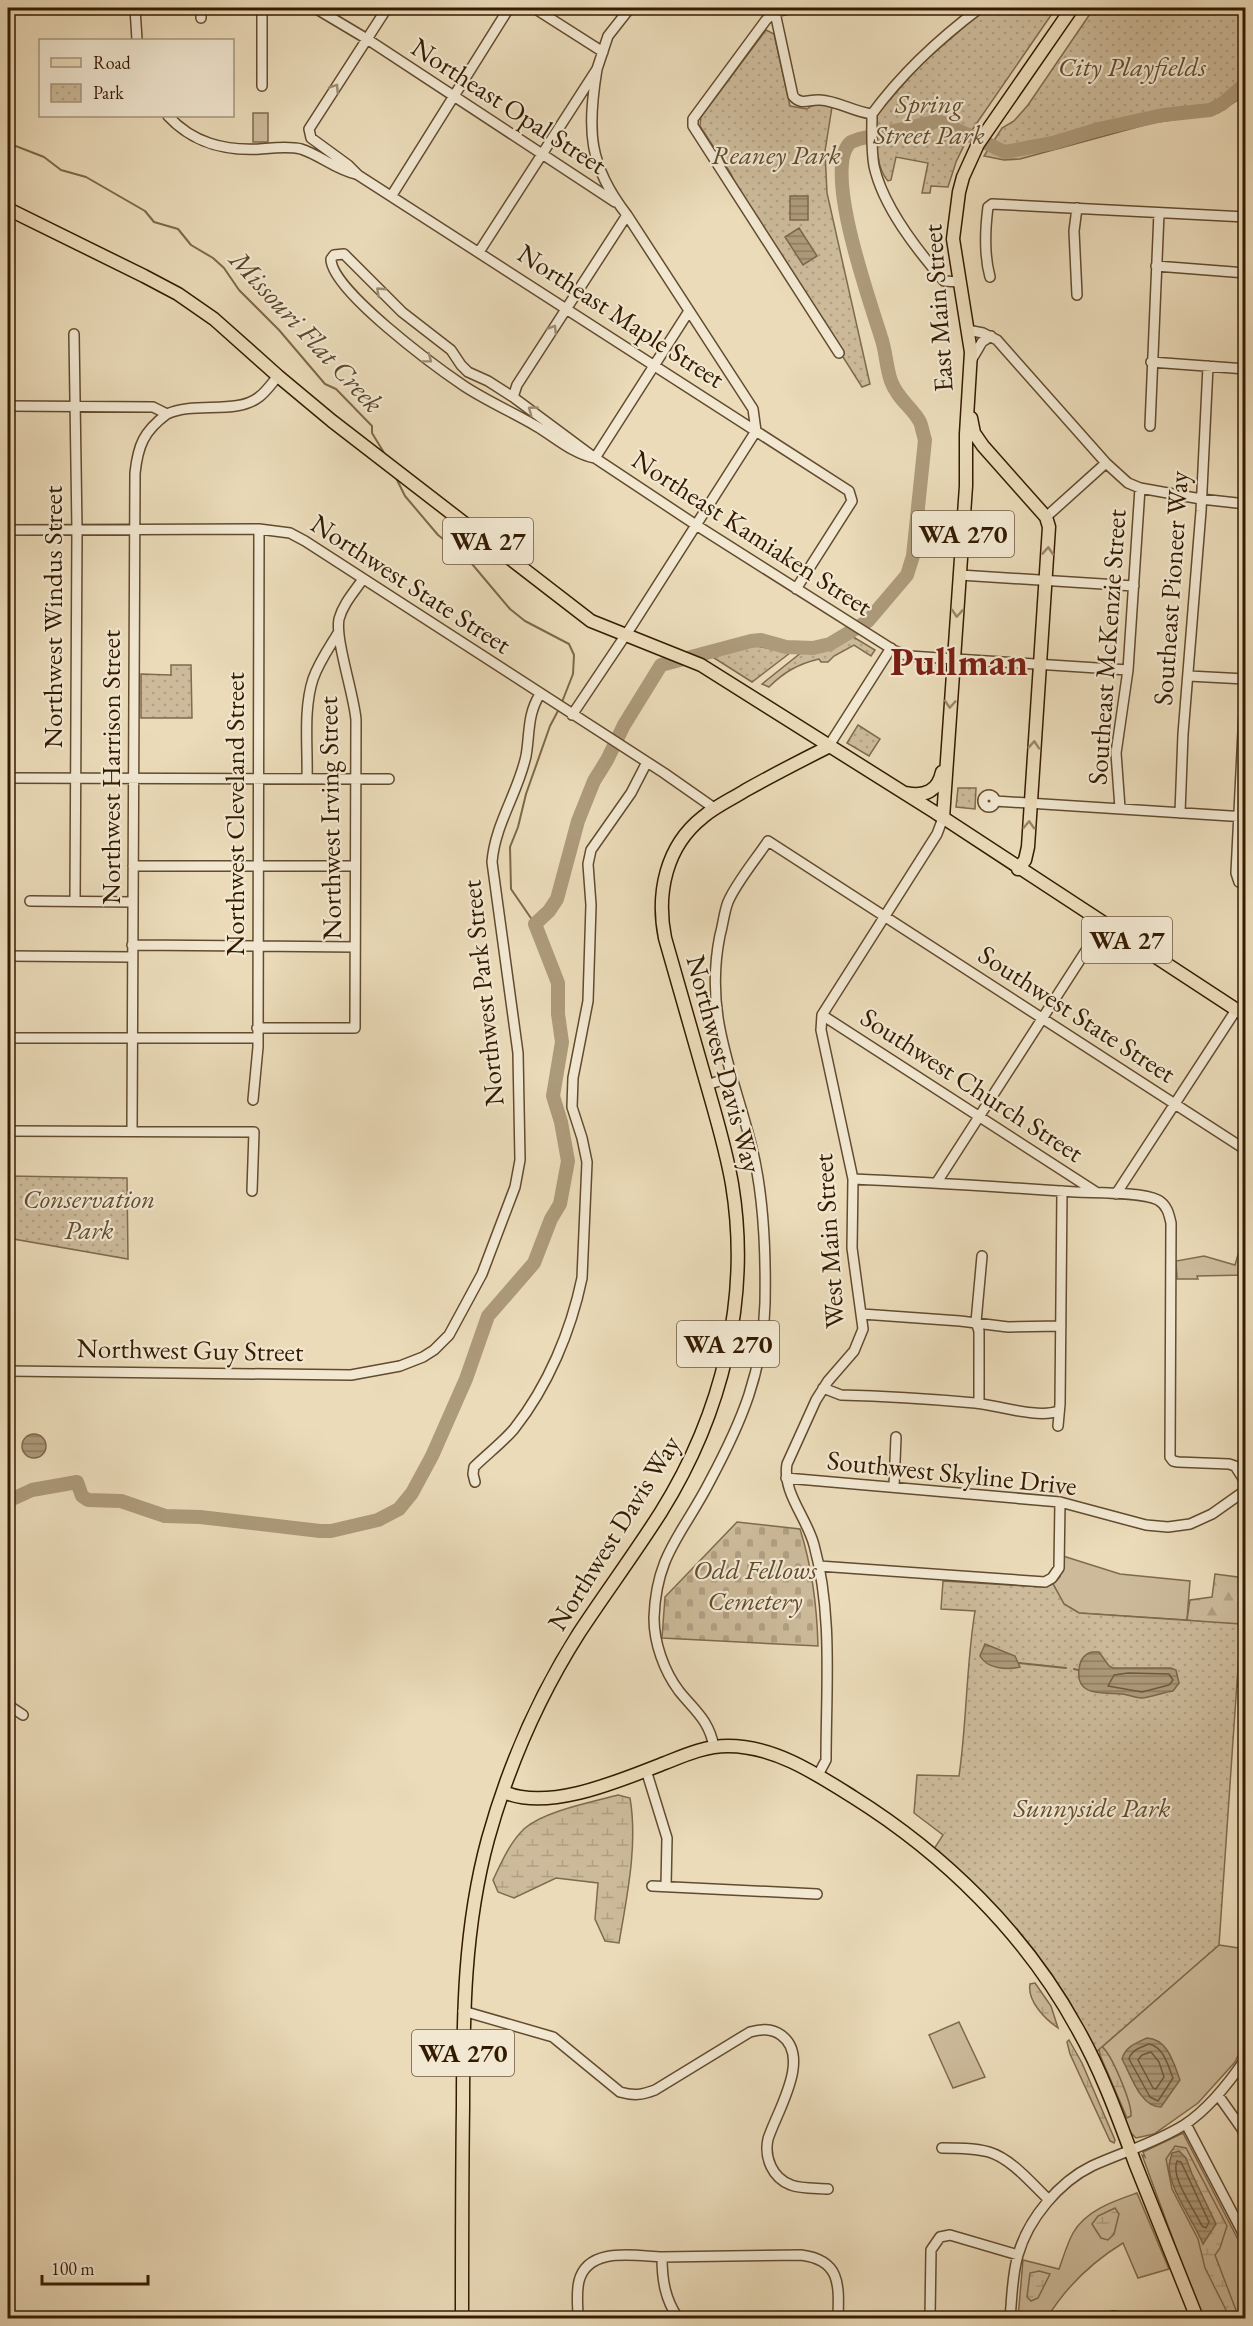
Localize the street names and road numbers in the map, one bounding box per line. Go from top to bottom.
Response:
street label: Northeast Opal Street [405,29,614,182]
street label: East Main Street [914,222,961,393]
street label: Northeast Maple Street [511,236,732,396]
street label: Northeast Kamiaken Street [625,442,880,624]
street label: Southeast Pioneer Way [1145,469,1196,706]
street label: Northwest Windus Street [35,485,70,748]
street label: Northwest State Street [304,506,519,662]
street label: Southeast McKenzie Street [1079,507,1134,786]
road number: WA 270 [912,511,1014,557]
road number: WA 27 [443,518,533,564]
street label: Northwest Harrison Street [93,629,128,904]
street label: Northwest Cleveland Street [217,671,252,956]
street label: Northwest Irving Street [310,695,349,940]
street label: Northwest Park Street [453,878,512,1108]
road number: WA 27 [1082,917,1172,963]
street label: Southwest State Street [972,937,1183,1091]
street label: Northwest Davis Way [679,951,770,1177]
street label: Southwest Church Street [854,999,1091,1170]
street label: West Main Street [805,1152,852,1330]
road number: WA 270 [677,1321,779,1367]
street label: Northwest Guy Street [76,1330,304,1369]
street label: Northwest Davis Way [539,1428,688,1637]
street label: Southwest Skyline Drive [826,1442,1079,1503]
road number: WA 270 [412,2030,514,2076]

